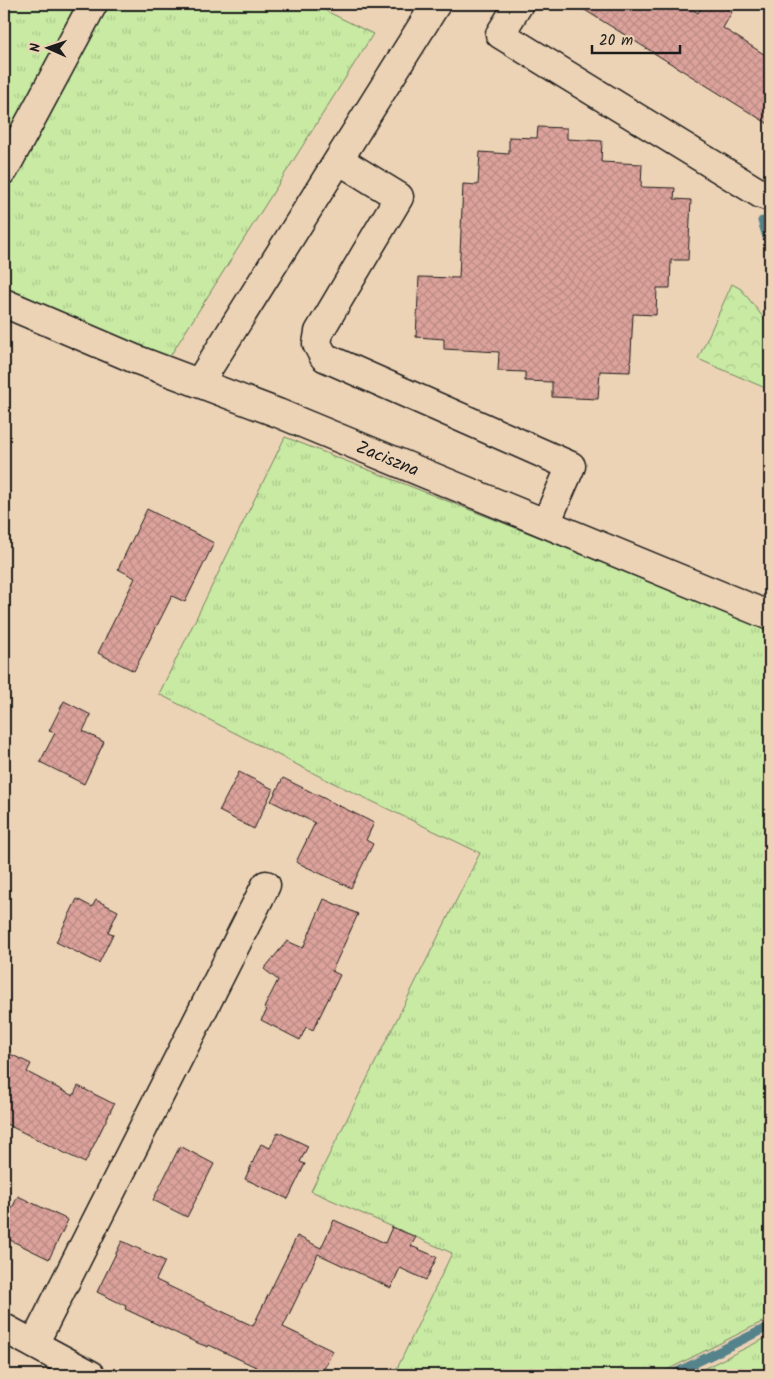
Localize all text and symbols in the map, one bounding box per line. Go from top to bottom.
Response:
north arrow [22,22,72,72]
scale bar [592,22,679,54]
text: 20 m [599,29,633,53]
text: N [25,43,47,52]
street label: Zaciszna [351,434,423,486]

